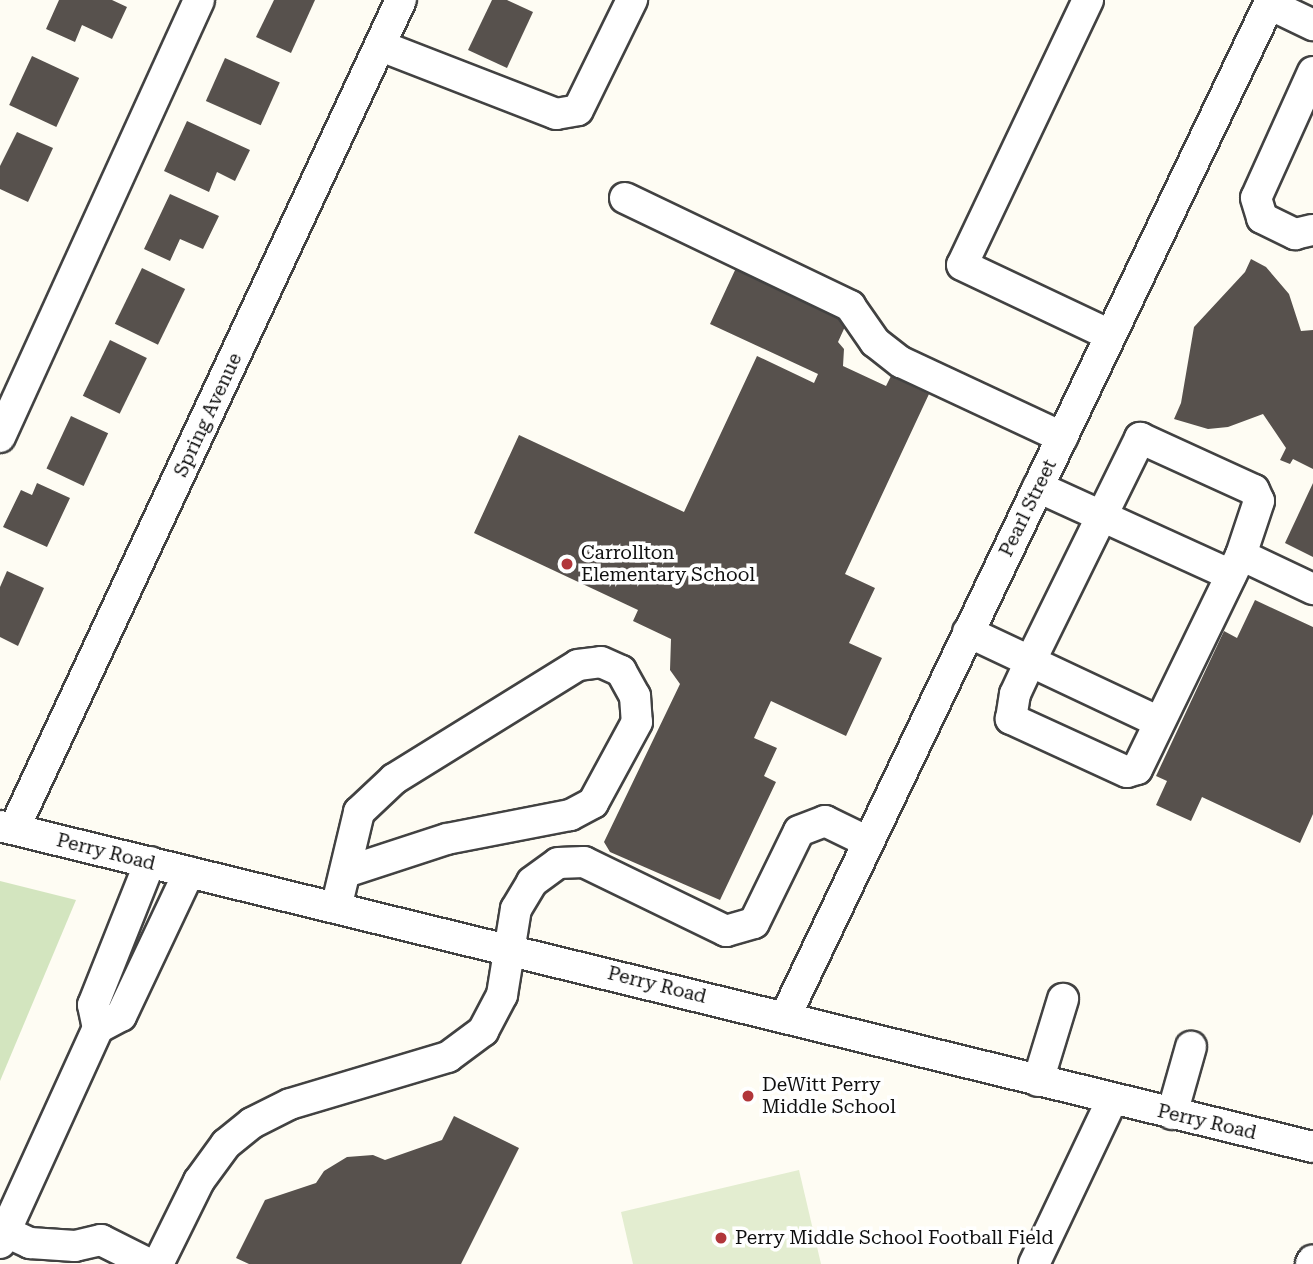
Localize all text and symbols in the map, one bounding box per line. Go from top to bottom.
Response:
street label: Spring Avenue [169,349,247,481]
street label: Pearl Street [995,456,1061,560]
place label: Carrollton Elementary School [581,542,755,586]
marker: Carrollton Elementary School [559,556,575,572]
street label: Perry Road [54,829,158,875]
street label: Perry Road [605,962,709,1008]
place label: DeWitt Perry Middle School [762,1074,896,1118]
marker: DeWitt Perry Middle School [740,1088,756,1104]
street label: Perry Road [1155,1100,1259,1144]
place label: Perry Middle School Football Field [735,1227,1054,1249]
marker: Perry Middle School Football Field [713,1230,729,1246]

